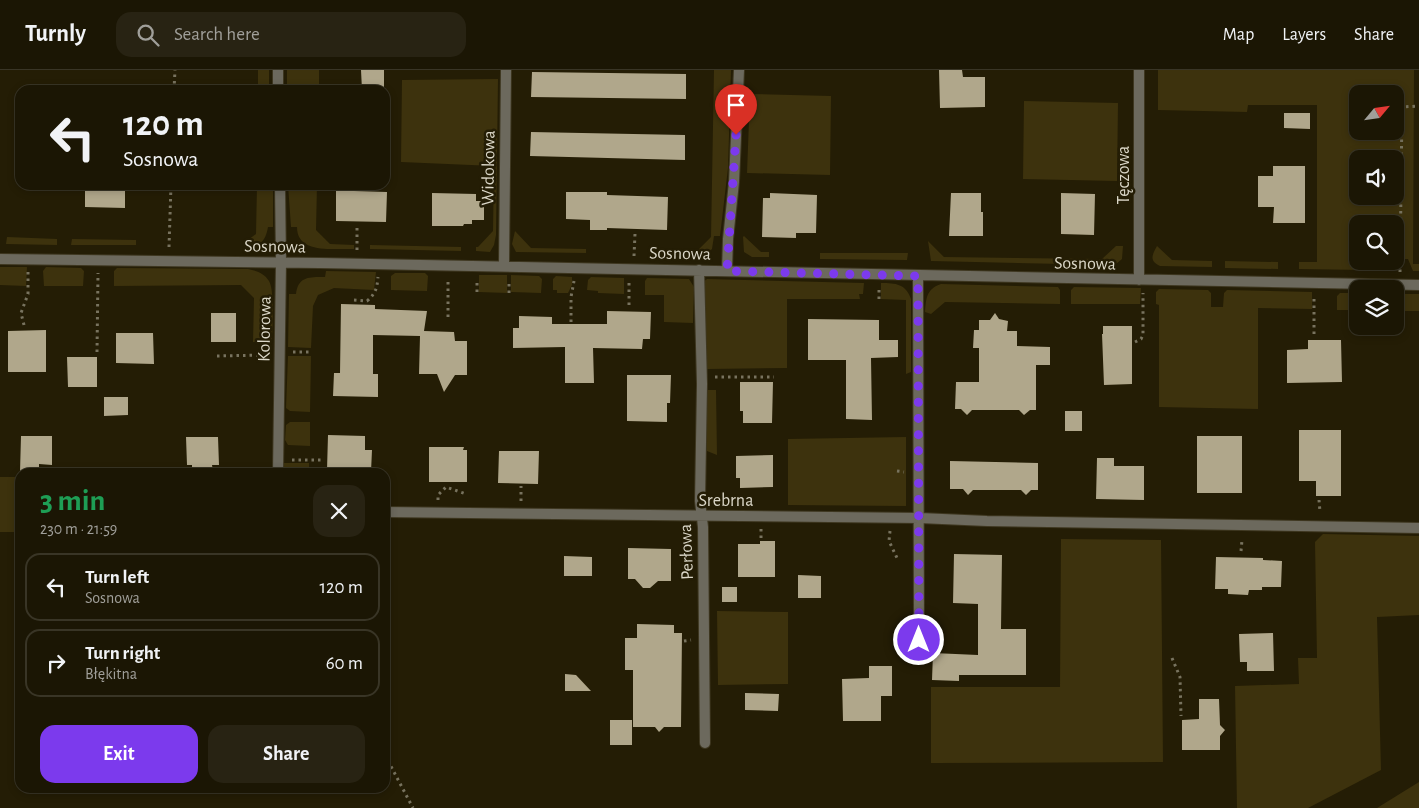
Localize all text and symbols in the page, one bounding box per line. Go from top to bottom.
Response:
search box [116,12,466,57]
icon: search [134,21,162,49]
text: Turnly [25,22,86,46]
text: Search here [174,25,260,44]
text: Map [1223,26,1254,44]
text: Layers [1282,26,1326,44]
text: Share [1354,26,1394,44]
pin [715,84,757,135]
north arrow [1349,85,1404,140]
map controls [1349,85,1404,335]
icon: arrive [722,91,750,119]
icon: left [40,105,105,170]
text: 120 m [123,107,204,142]
street label: Widokowa [479,130,499,206]
street label: Tęczowa [1115,146,1133,204]
text: Sosnowa [123,148,198,170]
button: sound [1349,150,1404,205]
button: search [1349,215,1404,270]
street label: Sosnowa [244,237,306,257]
street label: Sosnowa [649,244,711,264]
street label: Sosnowa [1054,254,1116,274]
button: layers [1349,280,1404,335]
street label: Kolorowa [255,296,275,362]
button: close [313,485,365,537]
text: 3 min [40,486,105,516]
street label: Srebrna [699,492,753,510]
text: 230 m · 21:59 [40,521,117,537]
street label: Perłowa [677,524,697,580]
text: Turn left [85,568,149,587]
icon: left [42,573,70,601]
text: 120 m [319,578,363,597]
text: Sosnowa [85,590,140,606]
position arrow [892,613,944,665]
text: Turn right [85,644,160,663]
icon: right [42,649,70,677]
text: 60 m [326,654,363,673]
text: Błękitna [85,666,137,682]
button: Exit [40,725,198,783]
button: Share [208,725,365,783]

